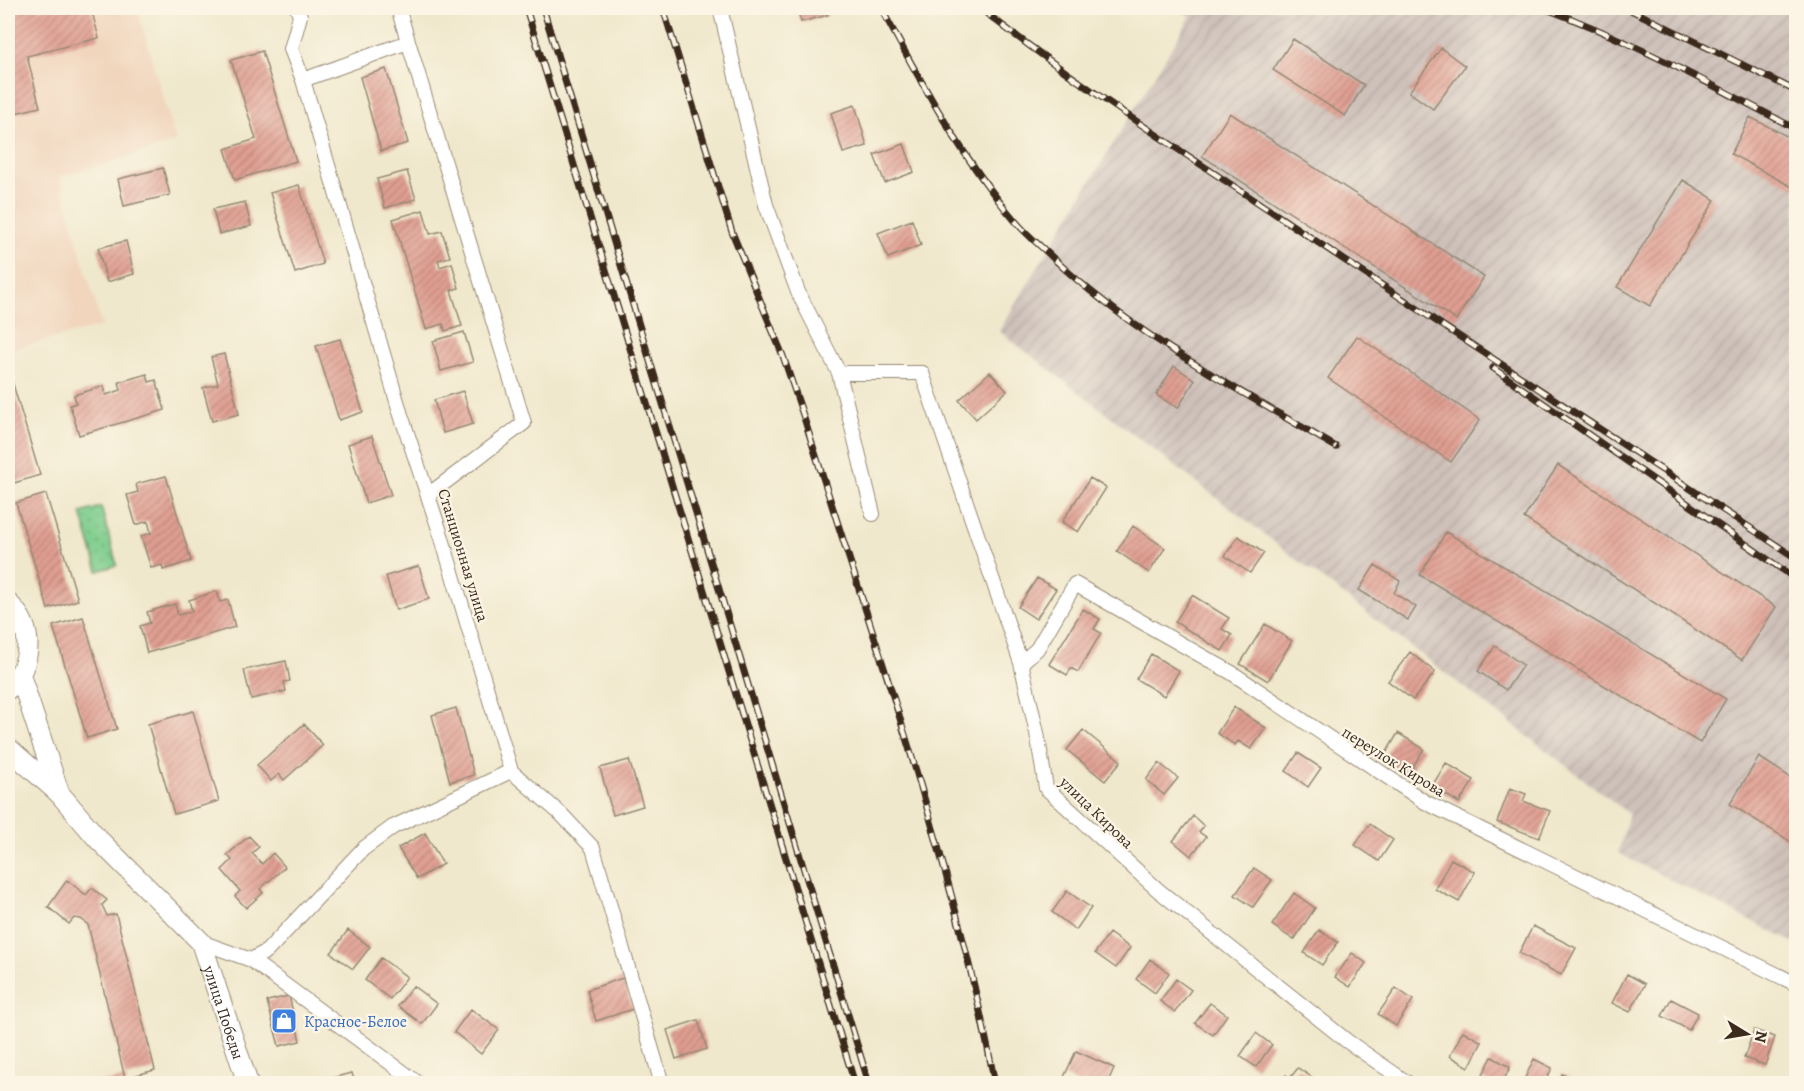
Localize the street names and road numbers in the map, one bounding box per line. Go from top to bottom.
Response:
street label: Станционная улица [432,486,494,625]
street label: переулок Кирова [1338,721,1450,803]
street label: улица Кирова [1054,771,1139,854]
street label: улица Победы [197,962,249,1062]

